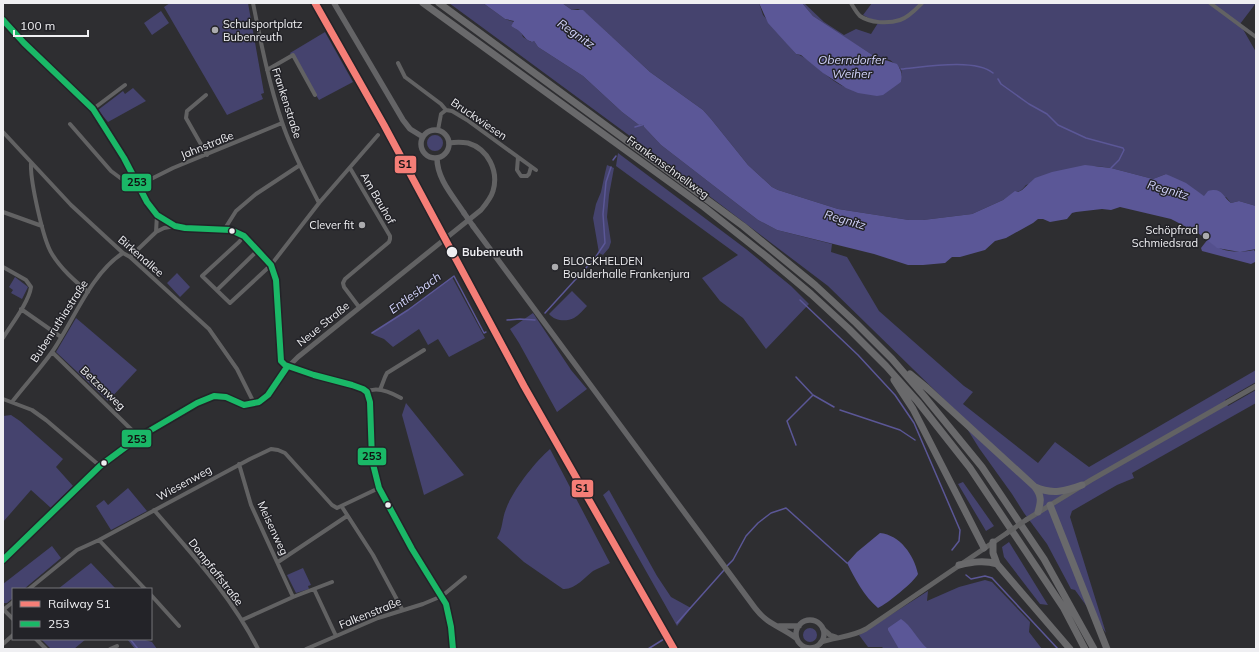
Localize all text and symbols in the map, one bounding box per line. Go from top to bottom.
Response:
scale bar [14,12,88,38]
water label: Regnitz [555,15,599,52]
place label: Schulsportplatz Bubenreuth [223,17,303,44]
text: 100 m [20,18,55,33]
marker: Schulsportplatz Bubenreuth [210,25,220,35]
water label: Oberndorfer Weiher [818,52,887,81]
street label: Frankenstraße [269,66,305,140]
street label: Bruckwiesen [448,95,510,143]
street label: Jahnstraße [178,128,236,162]
street label: Frankenschnellweg [624,132,712,202]
line badge: S1 [394,155,417,174]
text: S1 [398,157,412,171]
street label: Am Bauhof [358,170,399,227]
line badge: 253 [121,173,152,192]
text: 253 [127,175,147,189]
water label: Regnitz [1146,176,1191,203]
water label: Regnitz [823,206,868,233]
place label: Clever fit [309,218,354,232]
marker: Clever fit [357,220,367,230]
place label: Schöpfrad Schmiedsrad [1132,223,1198,250]
unlabelled marker [227,226,237,236]
marker: Schöpfrad Schmiedsrad [1201,231,1211,241]
street label: Birkenallee [115,232,167,280]
marker: Bubenreuth [445,245,459,259]
place label: Bubenreuth [462,245,523,259]
place label: BLOCKHELDEN Boulderhalle Frankenjura [563,254,690,281]
marker: BLOCKHELDEN Boulderhalle Frankenjura [550,262,560,272]
water label: Entlesbach [386,269,444,317]
street label: Bubenruthiastraße [27,277,91,365]
street label: Neue Straße [294,299,352,349]
street label: Betzenweg [77,363,129,413]
line badge: 253 [121,429,152,448]
text: 253 [127,432,147,446]
line badge: 253 [357,447,387,466]
text: 253 [362,449,382,463]
unlabelled marker [99,458,109,468]
street label: Wiesenweg [154,462,214,504]
line badge: S1 [571,479,594,498]
text: S1 [575,481,589,495]
street label: Meisenweg [254,499,292,557]
unlabelled marker [383,500,393,510]
street label: Dompfaffstraße [186,536,246,608]
legend [12,588,152,640]
street label: Falkenstraße [337,594,403,632]
text: Railway S1 [48,596,111,611]
text: 253 [48,616,70,631]

